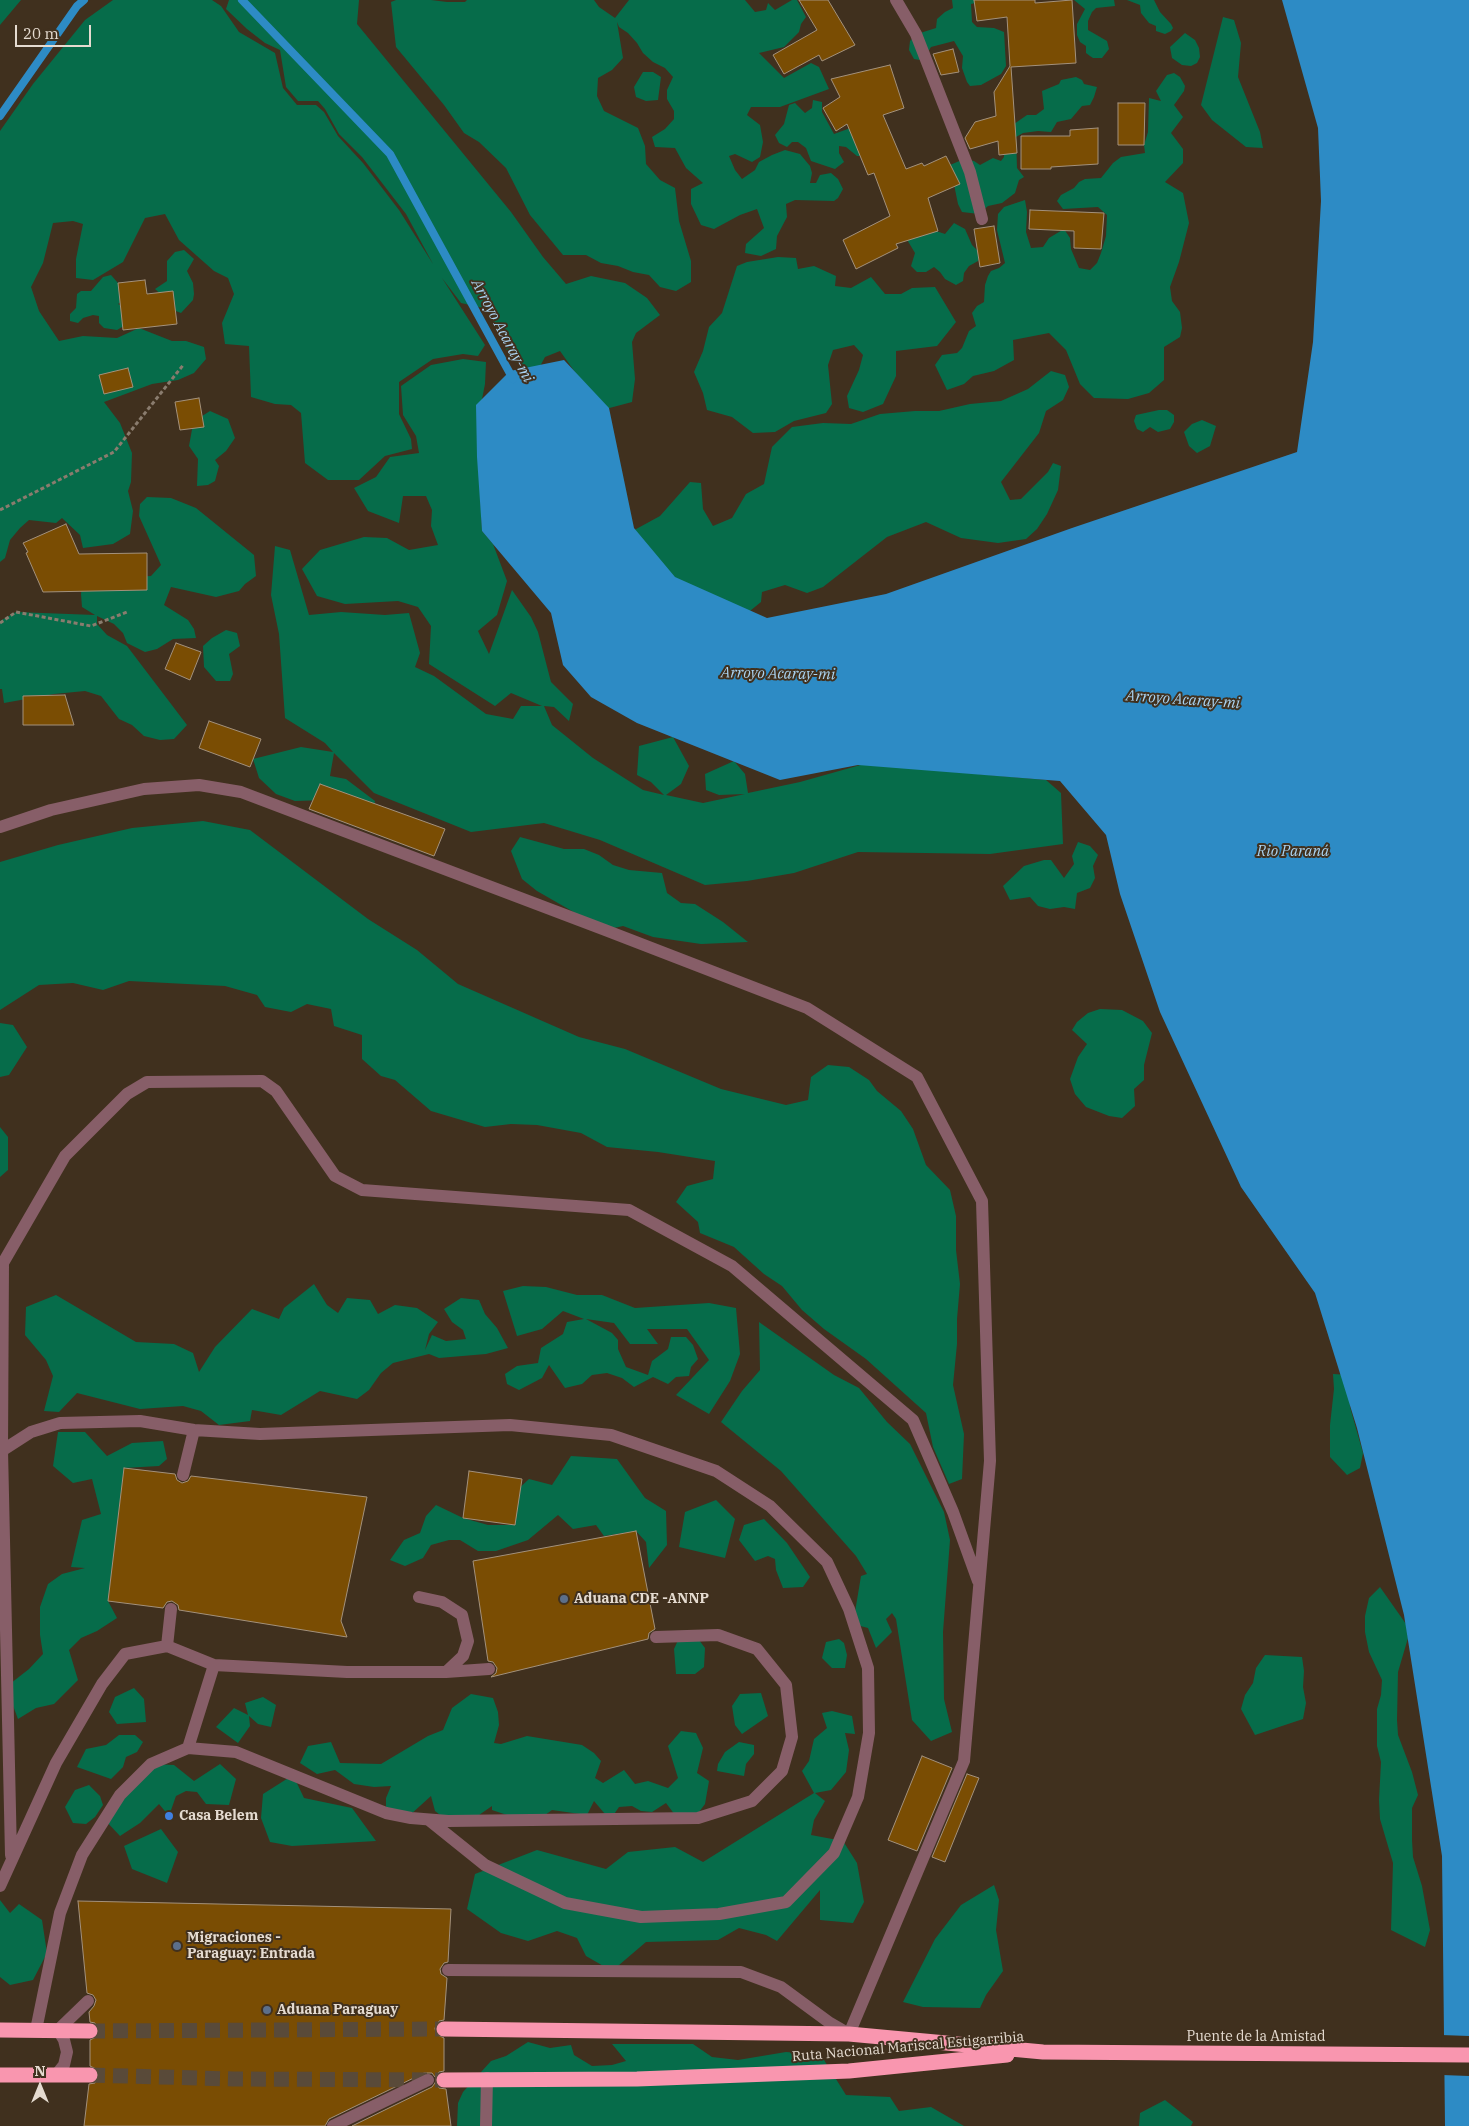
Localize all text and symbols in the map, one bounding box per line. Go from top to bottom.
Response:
scale bar [18,15,94,47]
text: 20 m [23,24,59,43]
water label: Arroyo Acaray-mi [467,276,537,386]
water label: Arroyo Acaray-mi [721,664,835,684]
water label: Arroyo Acaray-mi [1125,687,1241,713]
water label: Rio Paraná [1257,843,1329,861]
place label: Aduana CDE -ANNP [574,1591,709,1607]
marker: Aduana CDE -ANNP [558,1593,570,1605]
place label: Casa Belem [179,1808,258,1824]
marker: Casa Belem [163,1810,175,1822]
place label: Migraciones - Paraguay: Entrada [187,1930,315,1962]
marker: Migraciones - Paraguay: Entrada [171,1940,183,1952]
place label: Aduana Paraguay [277,2002,398,2018]
marker: Aduana Paraguay [261,2004,273,2016]
street label: Ruta Nacional Mariscal Estigarribia [791,2028,1025,2066]
street label: Puente de la Amistad [1186,2029,1326,2045]
north arrow [15,2061,65,2111]
text: N [34,2062,46,2080]

